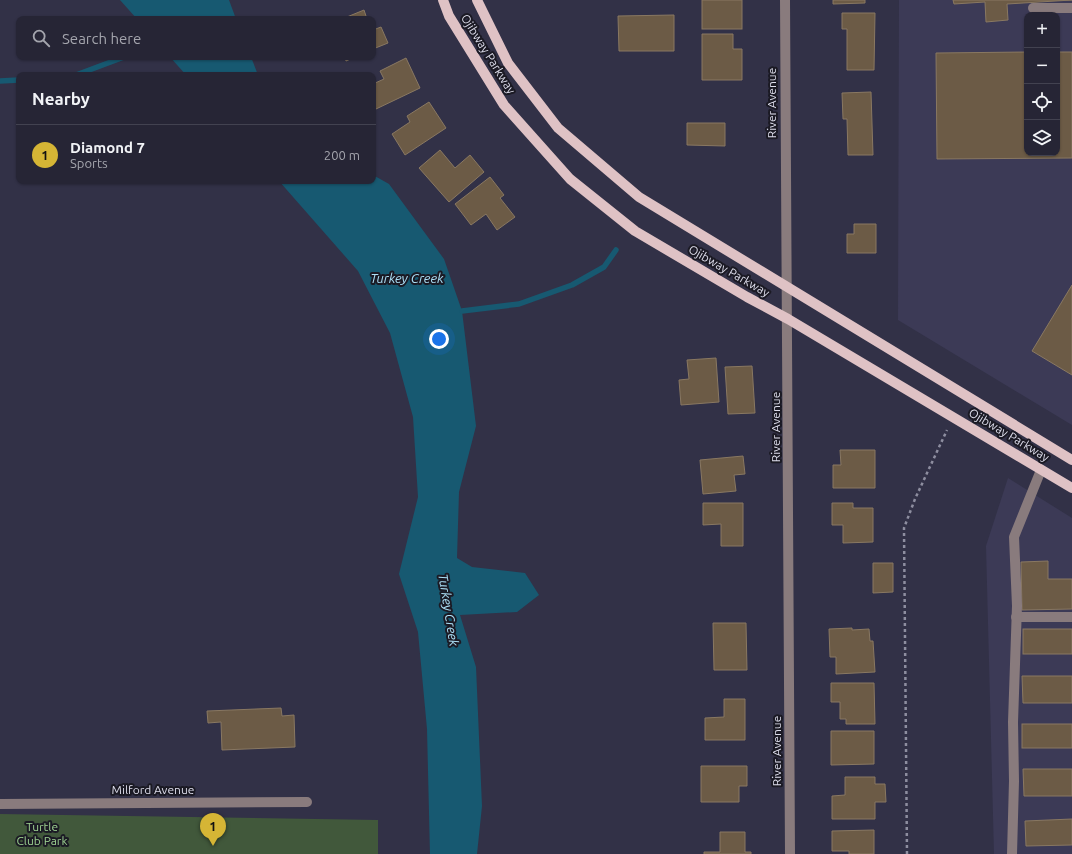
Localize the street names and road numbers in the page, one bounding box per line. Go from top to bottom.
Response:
street label: Ojibway Parkway [459,12,518,96]
street label: River Avenue [765,68,778,138]
street label: Ojibway Parkway [686,242,772,299]
street label: River Avenue [769,392,782,462]
street label: Ojibway Parkway [967,406,1052,464]
street label: River Avenue [770,716,783,786]
street label: Milford Avenue [112,783,194,796]

